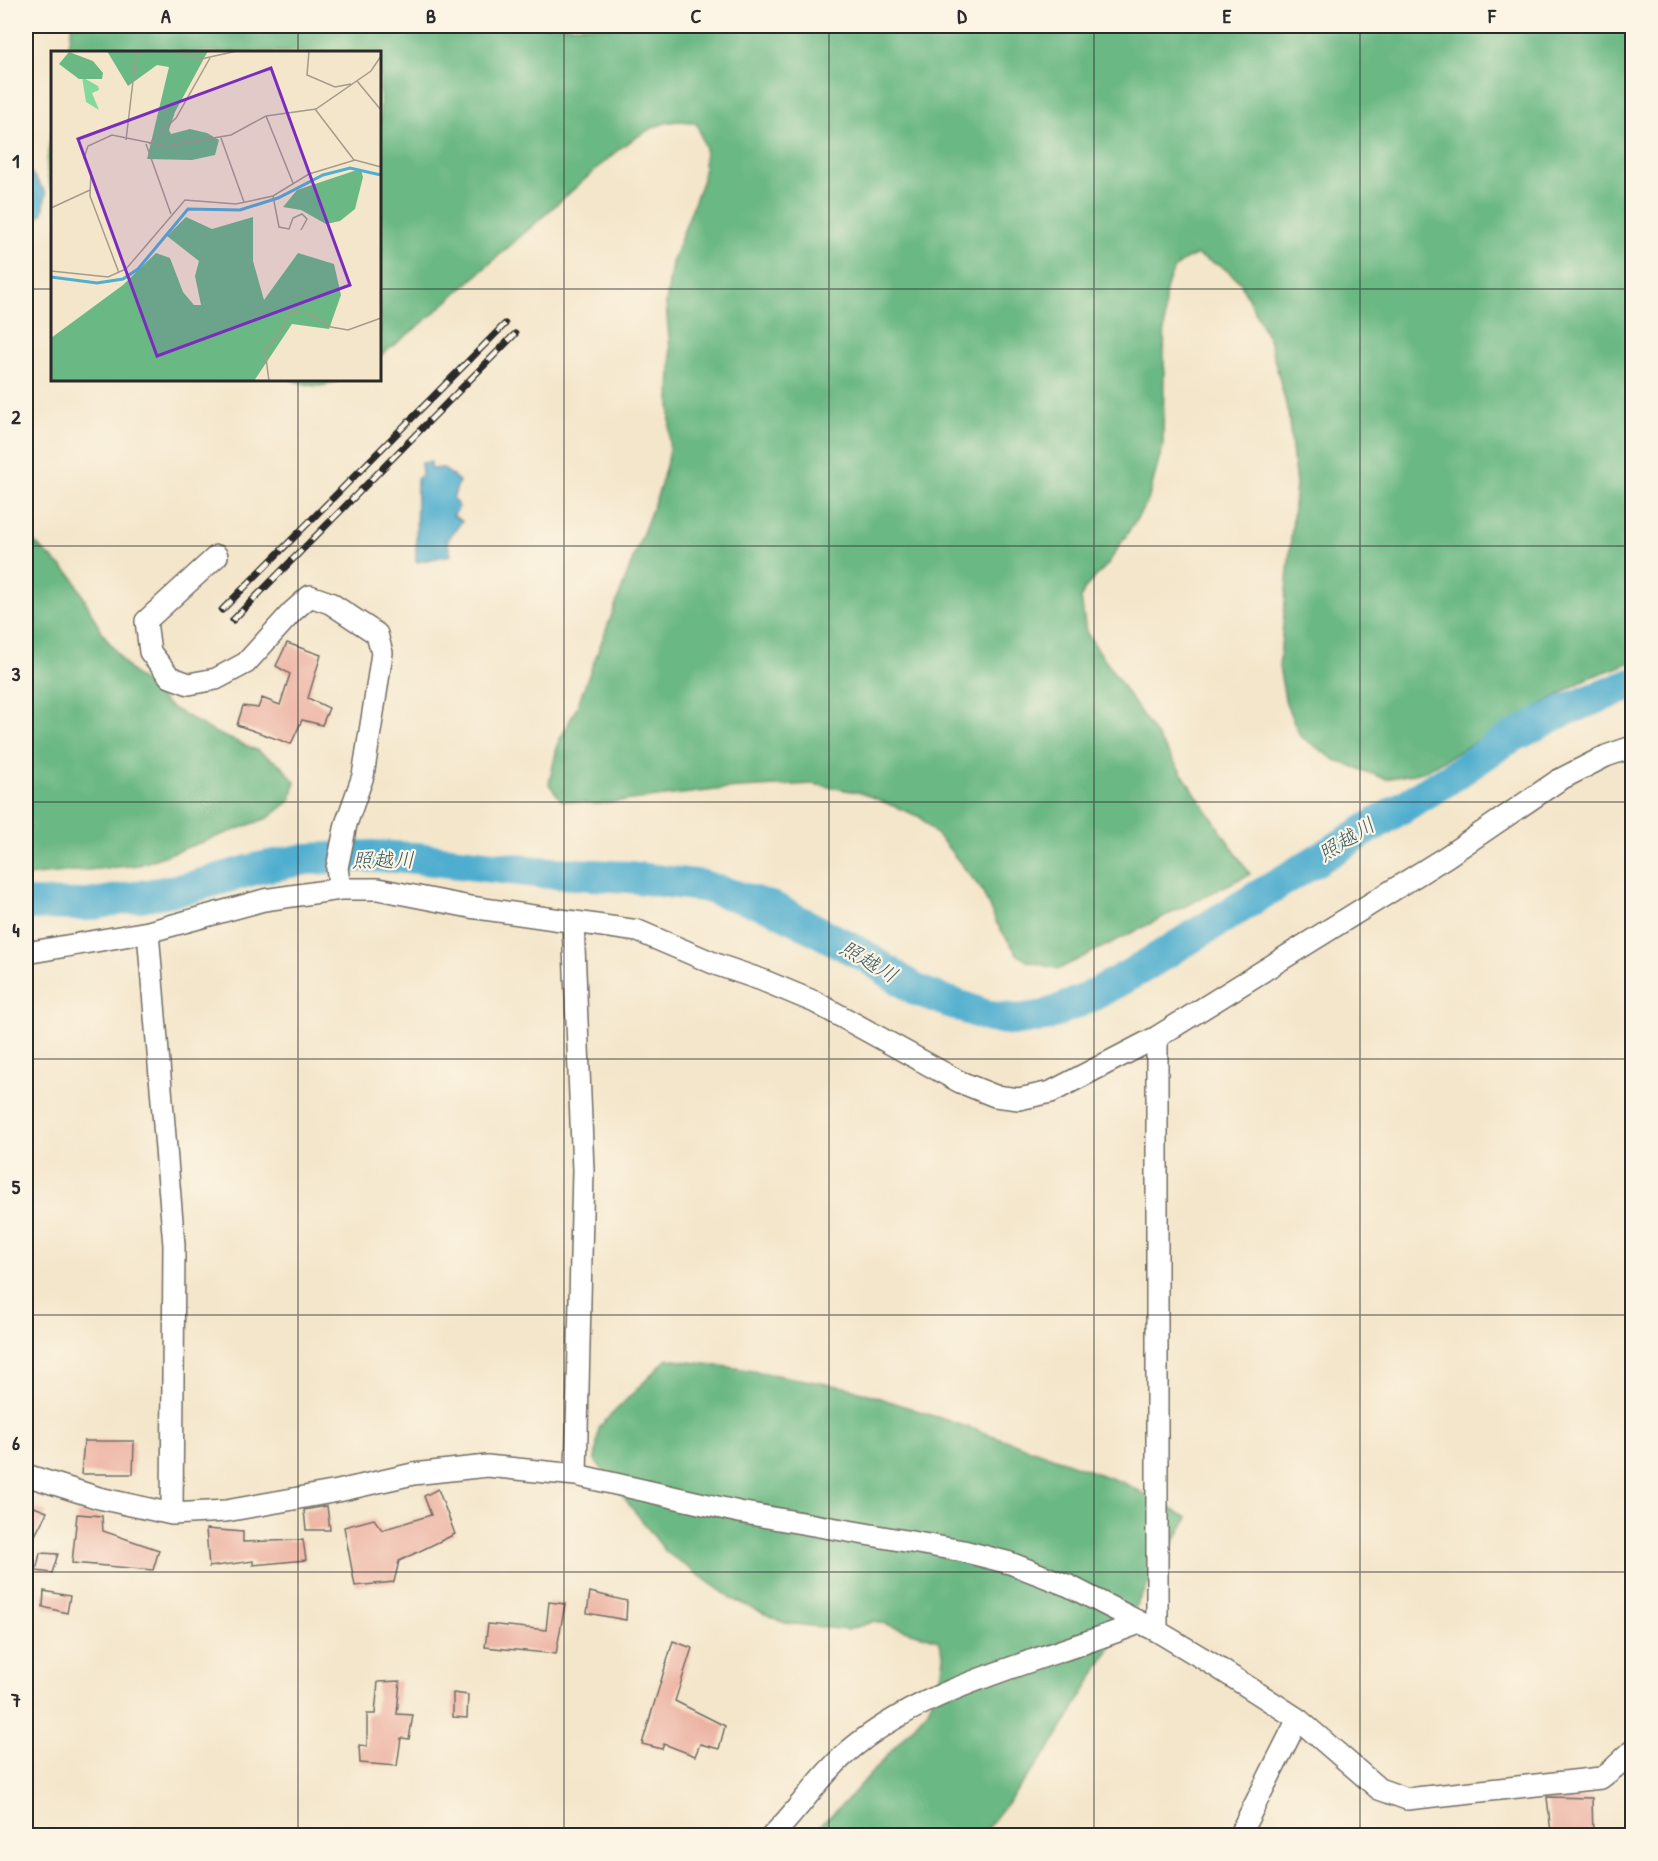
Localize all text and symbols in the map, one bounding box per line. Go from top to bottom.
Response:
text: A [161,2,171,29]
text: B [426,2,436,29]
text: C [691,2,702,29]
text: D [957,2,967,29]
text: E [1223,2,1232,29]
text: F [1487,2,1497,29]
inset map [51,51,381,381]
text: 1 [12,147,20,174]
text: 2 [11,403,21,430]
text: 3 [12,660,21,687]
water label: 照越川 [1312,810,1380,868]
water label: 照越川 [352,845,415,874]
text: 4 [12,916,20,943]
water label: 照越川 [835,932,903,990]
text: 5 [12,1173,21,1200]
text: 6 [12,1429,20,1456]
text: 7 [10,1686,21,1713]

